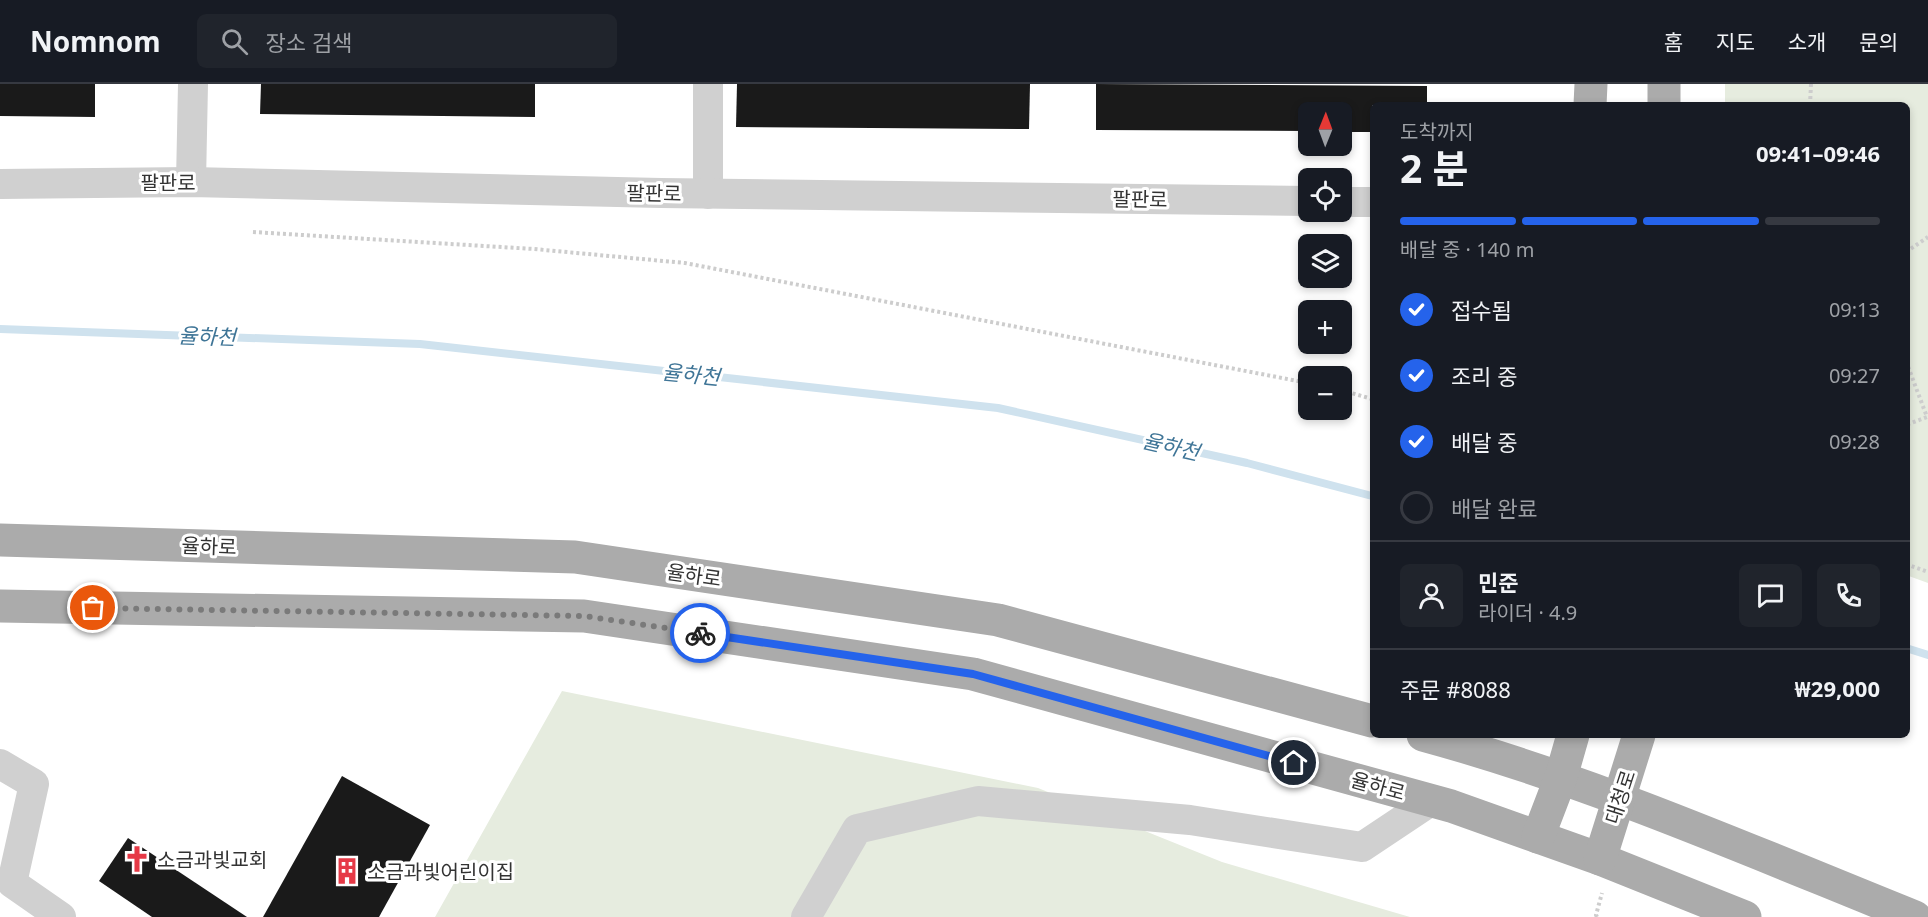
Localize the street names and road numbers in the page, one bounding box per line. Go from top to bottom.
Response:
street label: 팔판로 [140,169,196,196]
street label: 팔판로 [626,179,682,207]
street label: 팔판로 [1112,185,1168,213]
street label: 율하로 [181,532,237,560]
street label: 율하로 [665,558,723,592]
street label: 율하로 [1348,766,1408,806]
street label: 대청로 [1599,767,1641,827]

